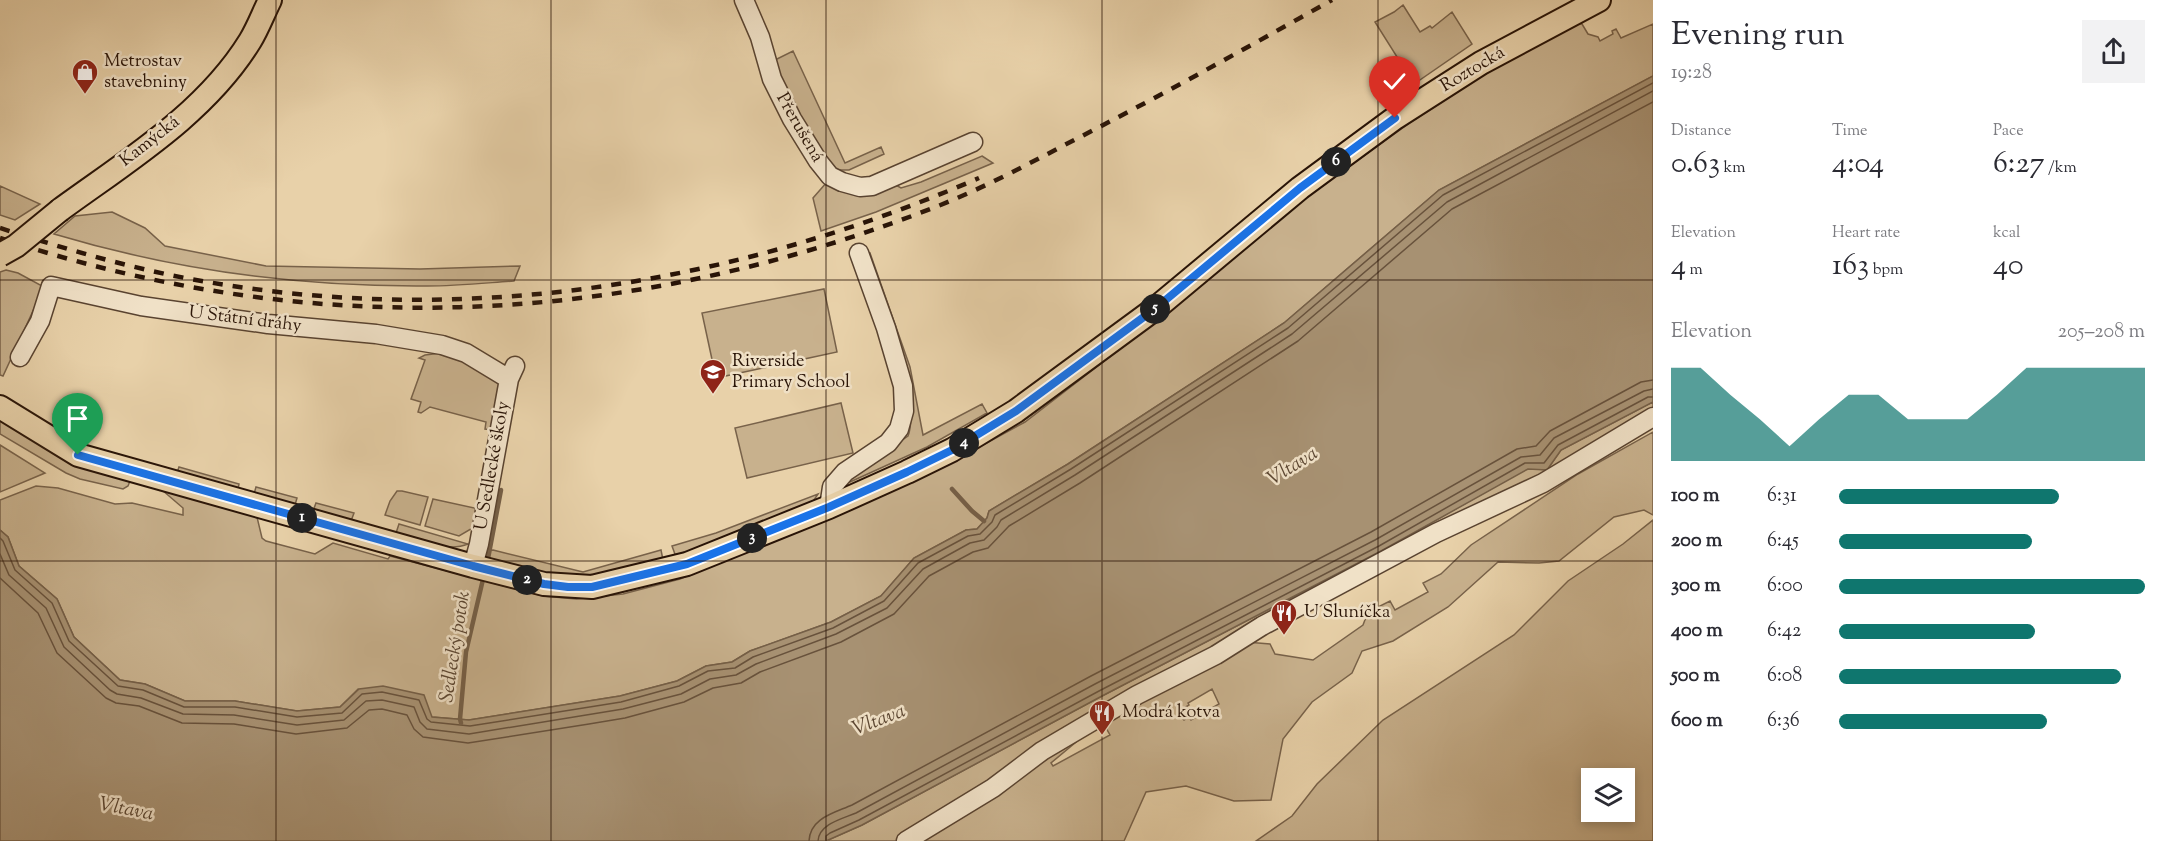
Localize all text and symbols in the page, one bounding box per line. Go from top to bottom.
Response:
text: Evening run [1671,12,1845,60]
button: share [2082,20,2145,83]
street label: Roztocká [1436,41,1510,99]
place label: Metrostav stavebniny [104,49,187,96]
pin [1369,56,1420,118]
shop icon: Metrostav stavebniny [70,57,100,95]
text: 19:28 [1671,59,1712,88]
icon: check [1378,65,1411,98]
street label: Přerušená [769,88,829,168]
street label: Kamýcká [114,110,186,174]
text: Distance [1671,120,1731,143]
text: Time [1832,120,1868,143]
text: Pace [1993,120,2024,143]
text: 0.63 [1671,143,1720,186]
text: 4:04 [1832,143,1884,186]
text: 6:27 [1993,143,2044,186]
pin: 6 [1321,147,1351,177]
text: 6 [1332,150,1340,173]
text: km [1720,157,1745,180]
text: /km [2044,157,2077,180]
text: Elevation [1671,222,1736,245]
text: Heart rate [1832,222,1900,245]
text: kcal [1993,222,2021,245]
text: 4 [1671,245,1686,288]
text: 163 [1832,245,1869,288]
text: 40 [1993,245,2024,288]
text: m [1686,259,1703,282]
text: bpm [1869,259,1903,282]
pin: 5 [1140,294,1170,324]
text: 5 [1152,297,1158,320]
street label: U Státní dráhy [187,300,303,340]
text: Elevation [1671,318,1752,347]
text: 205–208 m [2058,318,2145,347]
place label: Riverside Primary School [732,349,850,396]
school or university icon: Riverside Primary School [698,357,728,395]
pin [52,393,103,455]
street label: U Sedlecké školy [469,399,517,533]
icon: arrive [61,402,94,435]
pin: 4 [949,428,979,458]
text: 4 [960,431,968,454]
water label: Vltava [1262,440,1324,494]
text: 100 m [1671,482,1720,511]
text: 6:31 [1767,482,1797,511]
pin: 1 [287,503,317,533]
text: 1 [299,506,305,529]
pin: 3 [737,523,767,553]
text: 3 [749,526,755,549]
text: 200 m [1671,527,1722,556]
text: 6:45 [1767,527,1799,556]
pin: 2 [512,565,542,595]
text: 2 [523,568,531,591]
text: 300 m [1671,572,1721,601]
text: 6:00 [1767,572,1803,601]
water label: Sedlecký potok [433,589,479,705]
restaurant icon: U Sluníčka [1269,598,1299,636]
place label: U Sluníčka [1304,600,1390,626]
text: 400 m [1671,617,1723,646]
text: 6:42 [1767,617,1801,646]
text: 500 m [1671,662,1720,691]
text: 6:08 [1767,662,1802,691]
water label: Vltava [848,698,910,744]
restaurant icon: Modrá kotva [1087,698,1117,736]
place label: Modrá kotva [1122,700,1220,726]
text: 600 m [1671,707,1723,736]
text: 6:36 [1767,707,1800,736]
map controls [1581,768,1635,822]
button: layers [1581,768,1635,822]
water label: Vltava [96,791,156,829]

